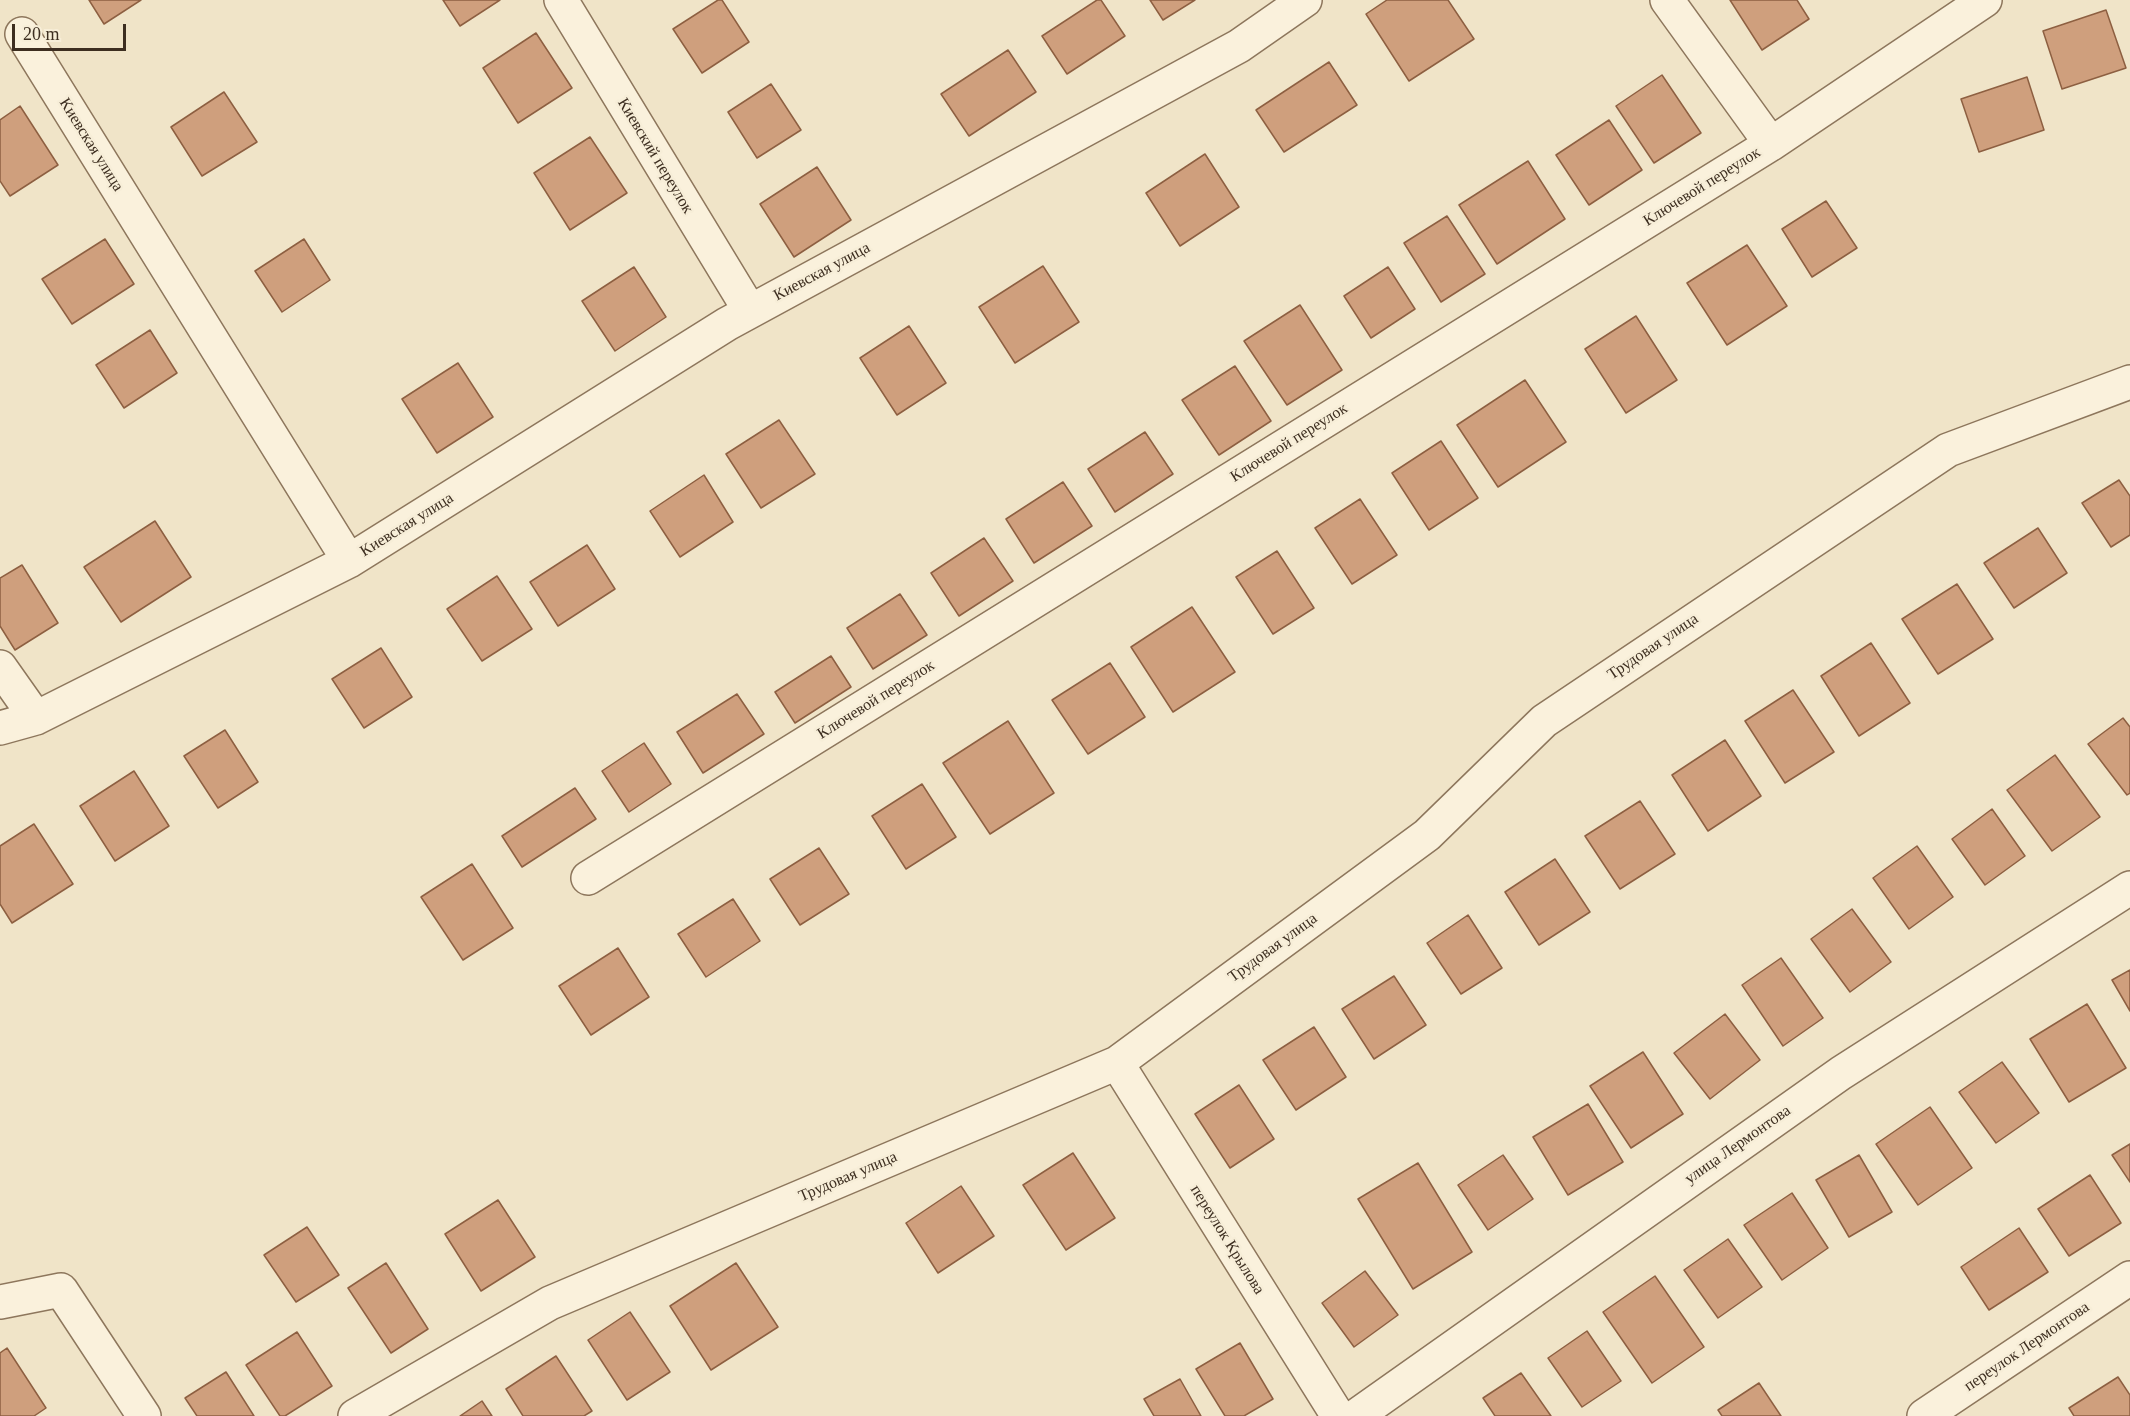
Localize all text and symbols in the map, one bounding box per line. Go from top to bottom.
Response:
scale bar [15,12,129,50]
text: 20 m [23,24,60,44]
street label: Киевская улица [55,95,127,195]
street label: Киевский переулок [613,95,697,217]
street label: Ключевой переулок [1640,143,1764,231]
street label: Киевская улица [771,239,873,305]
street label: Ключевой переулок [1227,399,1351,487]
street label: Киевская улица [357,489,457,561]
street label: Трудовая улица [1604,610,1702,684]
street label: Ключевой переулок [814,656,938,744]
street label: Трудовая улица [1225,909,1321,987]
street label: улица Лермонтова [1681,1101,1795,1189]
street label: Трудовая улица [796,1148,900,1206]
street label: переулок Крылова [1186,1182,1268,1298]
street label: переулок Лермонтова [1961,1298,2093,1396]

